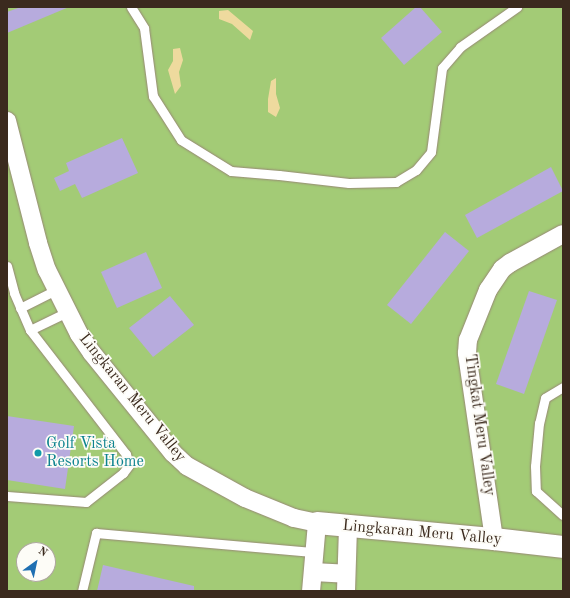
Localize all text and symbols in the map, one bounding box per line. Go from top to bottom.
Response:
street label: Lingkaran Meru Valley [74,330,190,466]
street label: Tingkat Meru Valley [460,353,498,497]
place label: Golf Vista Resorts Home [46,434,144,472]
marker: Golf Vista Resorts Home [33,448,43,458]
street label: Lingkaran Meru Valley [341,516,503,550]
north arrow [16,542,56,582]
text: N [36,545,49,559]

